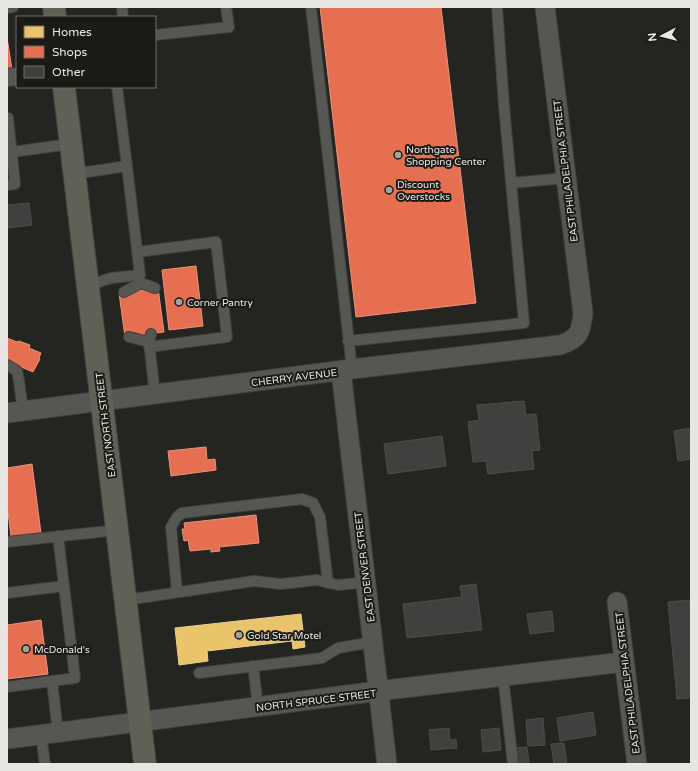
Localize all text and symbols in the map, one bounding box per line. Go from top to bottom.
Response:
legend [16,16,156,88]
north arrow [642,16,682,56]
text: Homes [52,25,92,39]
text: N [646,32,660,42]
text: Shops [52,45,87,59]
text: Other [52,65,85,79]
street label: EAST PHILADELPHIA STREET [551,99,581,243]
place label: Northgate Shopping Center [406,144,486,168]
marker: Northgate Shopping Center [393,150,403,160]
place label: Discount Overstocks [397,179,450,203]
marker: Discount Overstocks [384,185,394,195]
marker: Corner Pantry [174,297,184,307]
place label: Corner Pantry [187,297,254,309]
street label: CHERRY AVENUE [250,367,338,389]
street label: EAST NORTH STREET [94,372,118,478]
street label: EAST DENVER STREET [352,511,378,623]
street label: EAST PHILADELPHIA STREET [613,611,643,755]
marker: Gold Star Motel [234,630,244,640]
place label: Gold Star Motel [247,630,321,642]
marker: McDonald's [21,644,31,654]
place label: McDonald's [34,644,90,656]
street label: NORTH SPRUCE STREET [255,688,377,714]

